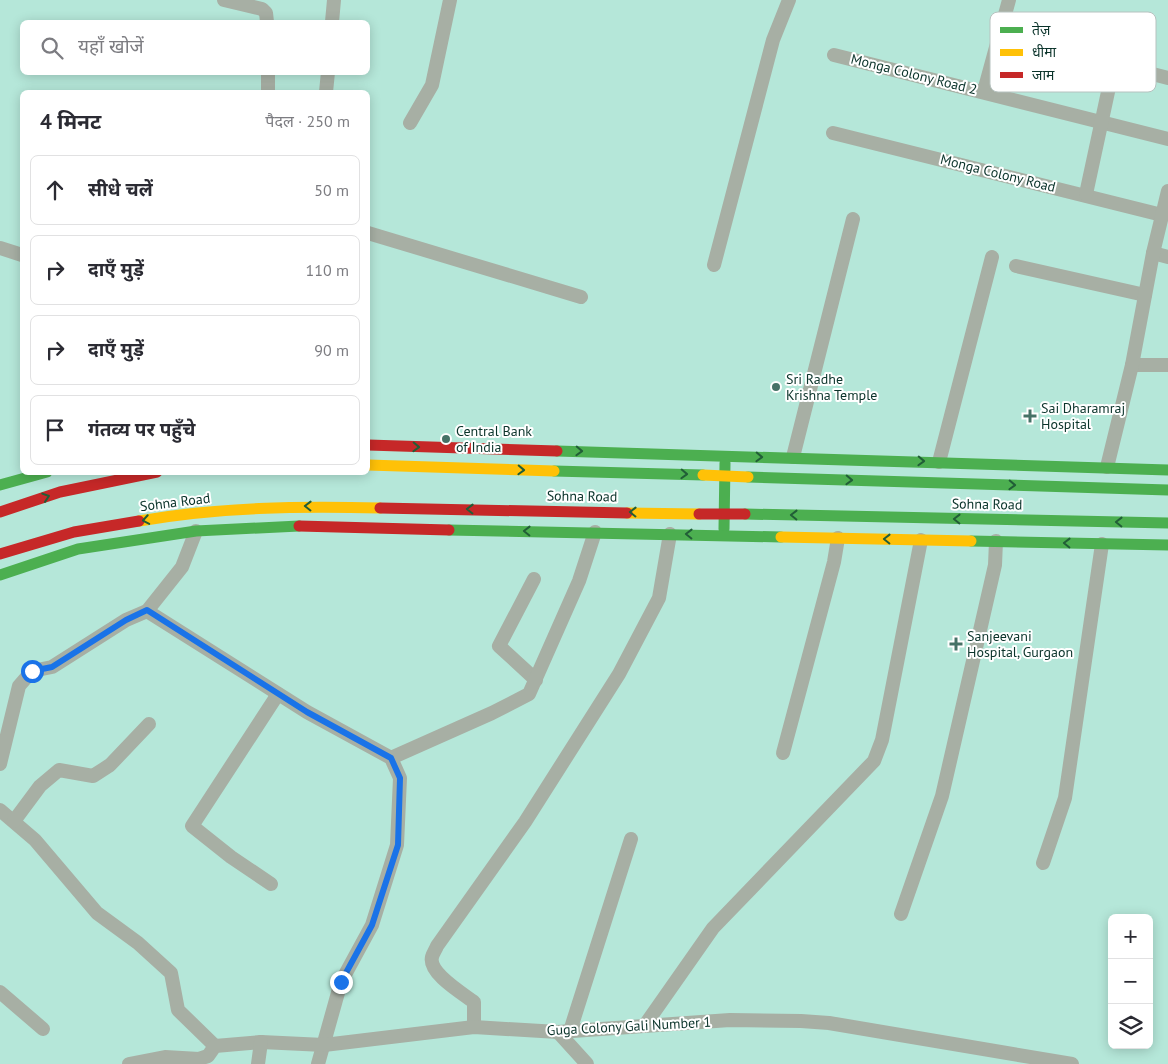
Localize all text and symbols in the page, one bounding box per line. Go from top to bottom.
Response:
legend [990,12,1156,92]
search box [20,20,370,75]
text: तेज़ [1032,21,1051,39]
icon: search [38,34,66,62]
text: यहाँ खोजें [78,34,144,58]
text: धीमा [1032,43,1057,61]
street label: Monga Colony Road 2 [849,50,979,98]
text: जाम [1032,66,1055,84]
text: 4 मिनट [40,108,101,135]
text: पैदल · 250 m [265,111,350,131]
street label: Monga Colony Road [939,150,1057,196]
icon: ahead [41,176,69,204]
text: सीधे चलें [88,177,153,201]
text: 50 m [314,180,349,200]
icon: right [41,256,69,284]
text: दाएँ मुड़ें [88,257,144,281]
text: 110 m [306,260,349,280]
icon: right [41,336,69,364]
text: दाएँ मुड़ें [88,337,144,361]
text: 90 m [314,340,349,360]
place label: Sri Radhe Krishna Temple [786,370,877,404]
marker: Sri Radhe Krishna Temple [770,381,782,393]
place label: Sai Dharamraj Hospital [1041,399,1125,433]
marker: Sai Dharamraj Hospital [1023,409,1037,423]
icon: arrive [41,416,69,444]
text: गंतव्य पर पहुँचे [88,417,195,441]
place label: Central Bank of India [456,422,532,456]
marker: Central Bank of India [440,433,452,445]
one-way arrow [412,441,420,452]
one-way arrow [575,446,583,457]
one-way arrow [755,451,763,462]
one-way arrow [917,456,925,467]
one-way arrow [517,464,525,475]
one-way arrow [680,469,688,480]
one-way arrow [846,475,854,485]
one-way arrow [1008,480,1016,490]
street label: Sohna Road [547,486,617,506]
street label: Sohna Road [139,489,211,515]
one-way arrow [42,493,50,503]
street label: Sohna Road [952,494,1022,514]
one-way arrow [304,501,312,511]
one-way arrow [466,504,474,514]
one-way arrow [628,507,636,517]
one-way arrow [790,510,798,521]
one-way arrow [953,513,961,524]
one-way arrow [142,514,150,524]
one-way arrow [1115,517,1123,527]
one-way arrow [523,526,530,536]
one-way arrow [685,529,693,540]
one-way arrow [883,534,890,544]
one-way arrow [1063,538,1070,548]
place label: Sanjeevani Hospital, Gurgaon [967,627,1073,661]
marker: Sanjeevani Hospital, Gurgaon [949,637,963,651]
route start [21,660,44,683]
map controls [1108,914,1153,1049]
button: + [1108,914,1153,959]
button: − [1108,959,1153,1004]
route end [330,971,353,994]
button: layers [1108,1004,1153,1049]
street label: Guga Colony Gali Number 1 [546,1013,712,1039]

